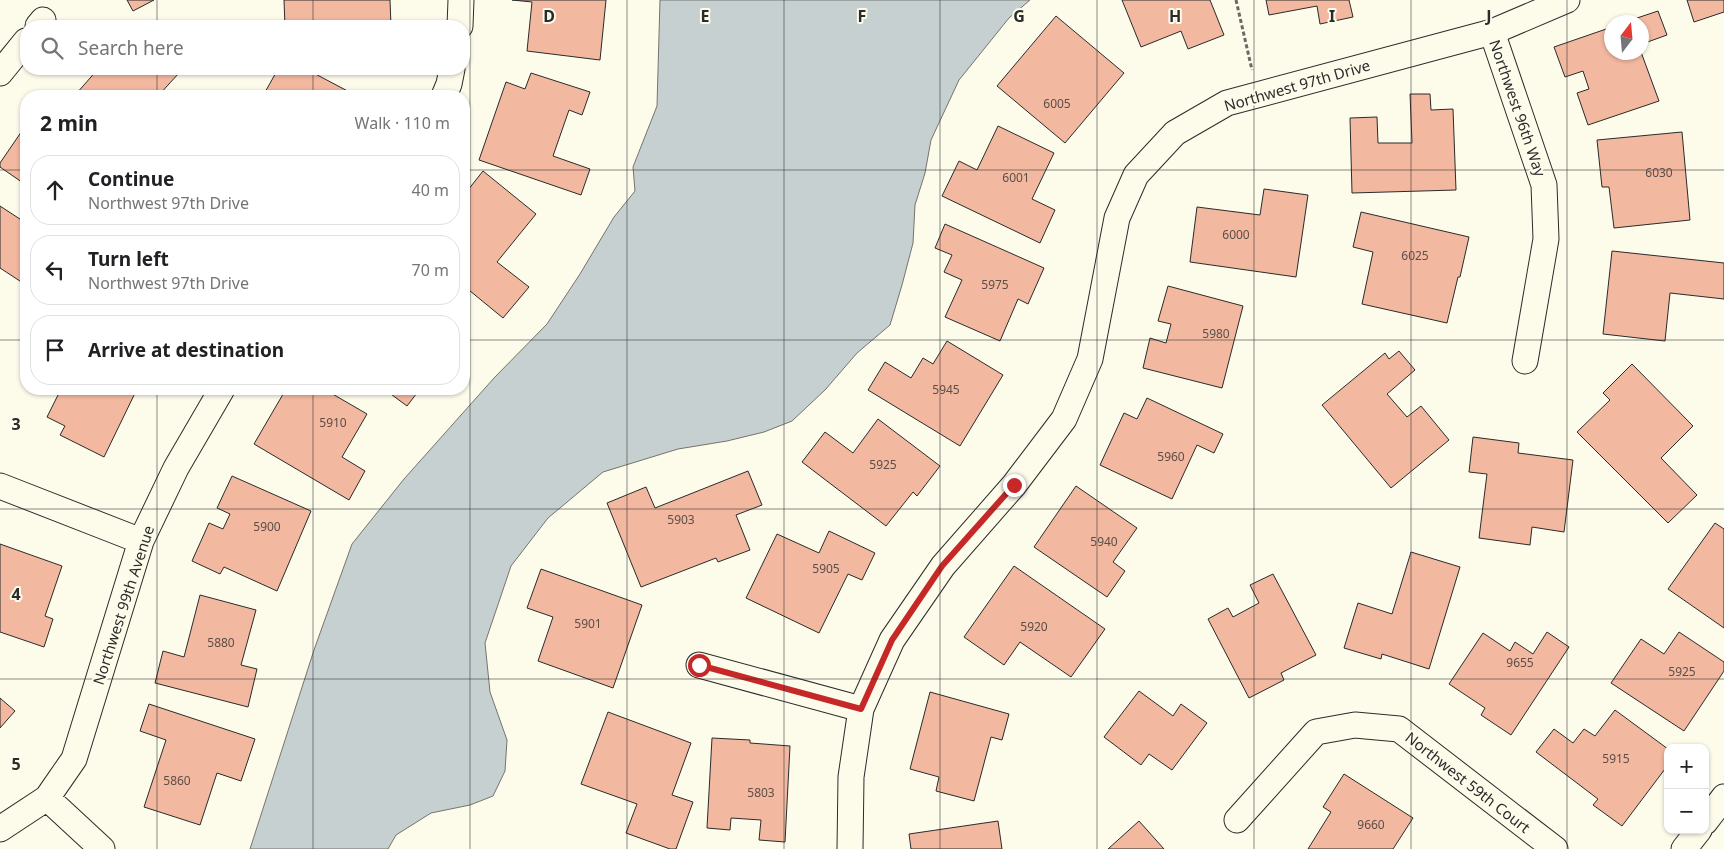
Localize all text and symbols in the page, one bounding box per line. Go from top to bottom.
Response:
text: D [543,5,555,27]
text: E [701,5,710,27]
text: F [858,5,866,27]
text: G [1013,5,1025,27]
text: H [1169,5,1181,27]
text: I [1329,5,1335,27]
text: J [1484,5,1492,27]
north arrow [1604,15,1649,60]
search box [20,20,470,75]
icon: search [38,34,66,62]
text: Search here [78,35,184,61]
street label: Northwest 96th Way [1485,37,1551,179]
street label: Northwest 97th Drive [1222,55,1372,115]
house number: 6005 [1043,95,1071,112]
text: 2 min [40,109,98,137]
text: Walk · 110 m [355,112,450,134]
house number: 6030 [1645,164,1673,181]
text: Continue [88,166,174,192]
house number: 6001 [1002,169,1030,186]
icon: ahead [41,176,69,204]
text: 40 m [412,179,449,201]
text: Northwest 97th Drive [88,192,249,214]
house number: 6000 [1222,226,1250,243]
text: Turn left [88,246,169,272]
house number: 6025 [1401,247,1429,264]
icon: left [41,256,69,284]
text: 70 m [412,259,449,281]
text: Northwest 97th Drive [88,272,249,294]
house number: 5975 [981,276,1009,293]
house number: 5980 [1202,325,1230,342]
icon: arrive [41,336,69,364]
text: Arrive at destination [88,337,284,363]
house number: 5945 [932,381,960,398]
text: 3 [11,413,21,435]
house number: 5910 [319,414,347,431]
house number: 5960 [1157,448,1185,465]
house number: 5925 [869,456,897,473]
route end [1003,474,1026,497]
house number: 5903 [667,511,695,528]
house number: 5900 [253,518,281,535]
street label: Northwest 99th Avenue [88,523,158,687]
house number: 5940 [1090,533,1118,550]
house number: 5905 [812,560,840,577]
text: 4 [11,583,21,605]
house number: 5901 [574,615,602,632]
house number: 5920 [1020,618,1048,635]
house number: 5880 [207,634,235,651]
route start [688,654,711,677]
house number: 9655 [1506,654,1534,671]
house number: 5925 [1668,663,1696,680]
street label: Northwest 59th Court [1401,727,1535,837]
map controls [1664,744,1709,834]
button: + [1664,744,1709,789]
house number: 5915 [1602,750,1630,767]
text: 5 [11,753,21,775]
house number: 5860 [163,772,191,789]
house number: 5803 [747,784,775,801]
button: − [1664,789,1709,834]
house number: 9660 [1357,816,1385,833]

